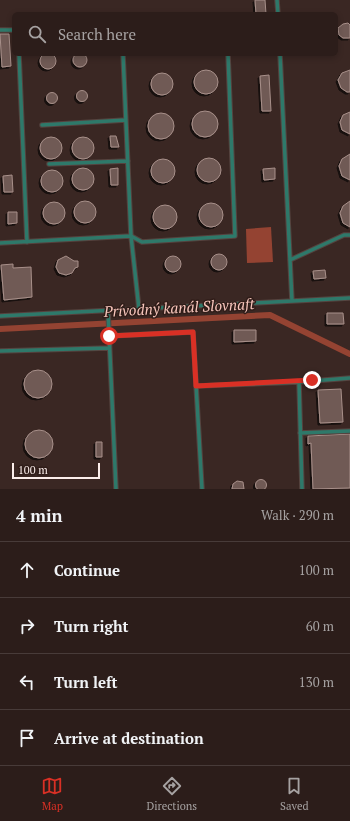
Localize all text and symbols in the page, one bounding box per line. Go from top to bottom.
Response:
search box [12,12,338,56]
icon: search [26,23,48,45]
text: Search here [58,24,136,44]
water label: Prívodný kanál Slovnaft [102,293,256,321]
route start [100,327,118,345]
route end [303,371,321,389]
scale bar [12,461,100,480]
text: 100 m [18,463,48,477]
text: 4 min [16,504,63,527]
text: Walk · 290 m [261,506,334,524]
icon: ahead [16,559,38,581]
text: Continue [54,560,120,580]
text: 100 m [299,561,334,579]
icon: right [16,615,38,637]
text: Turn right [54,616,129,636]
text: 60 m [306,617,334,635]
icon: left [16,671,38,693]
text: Turn left [54,672,118,692]
text: 130 m [299,673,334,691]
icon: arrive [16,727,38,749]
text: Arrive at destination [54,728,204,748]
tab: Map [41,775,63,813]
tab: Directions [146,775,197,813]
tab: Saved [280,775,309,813]

